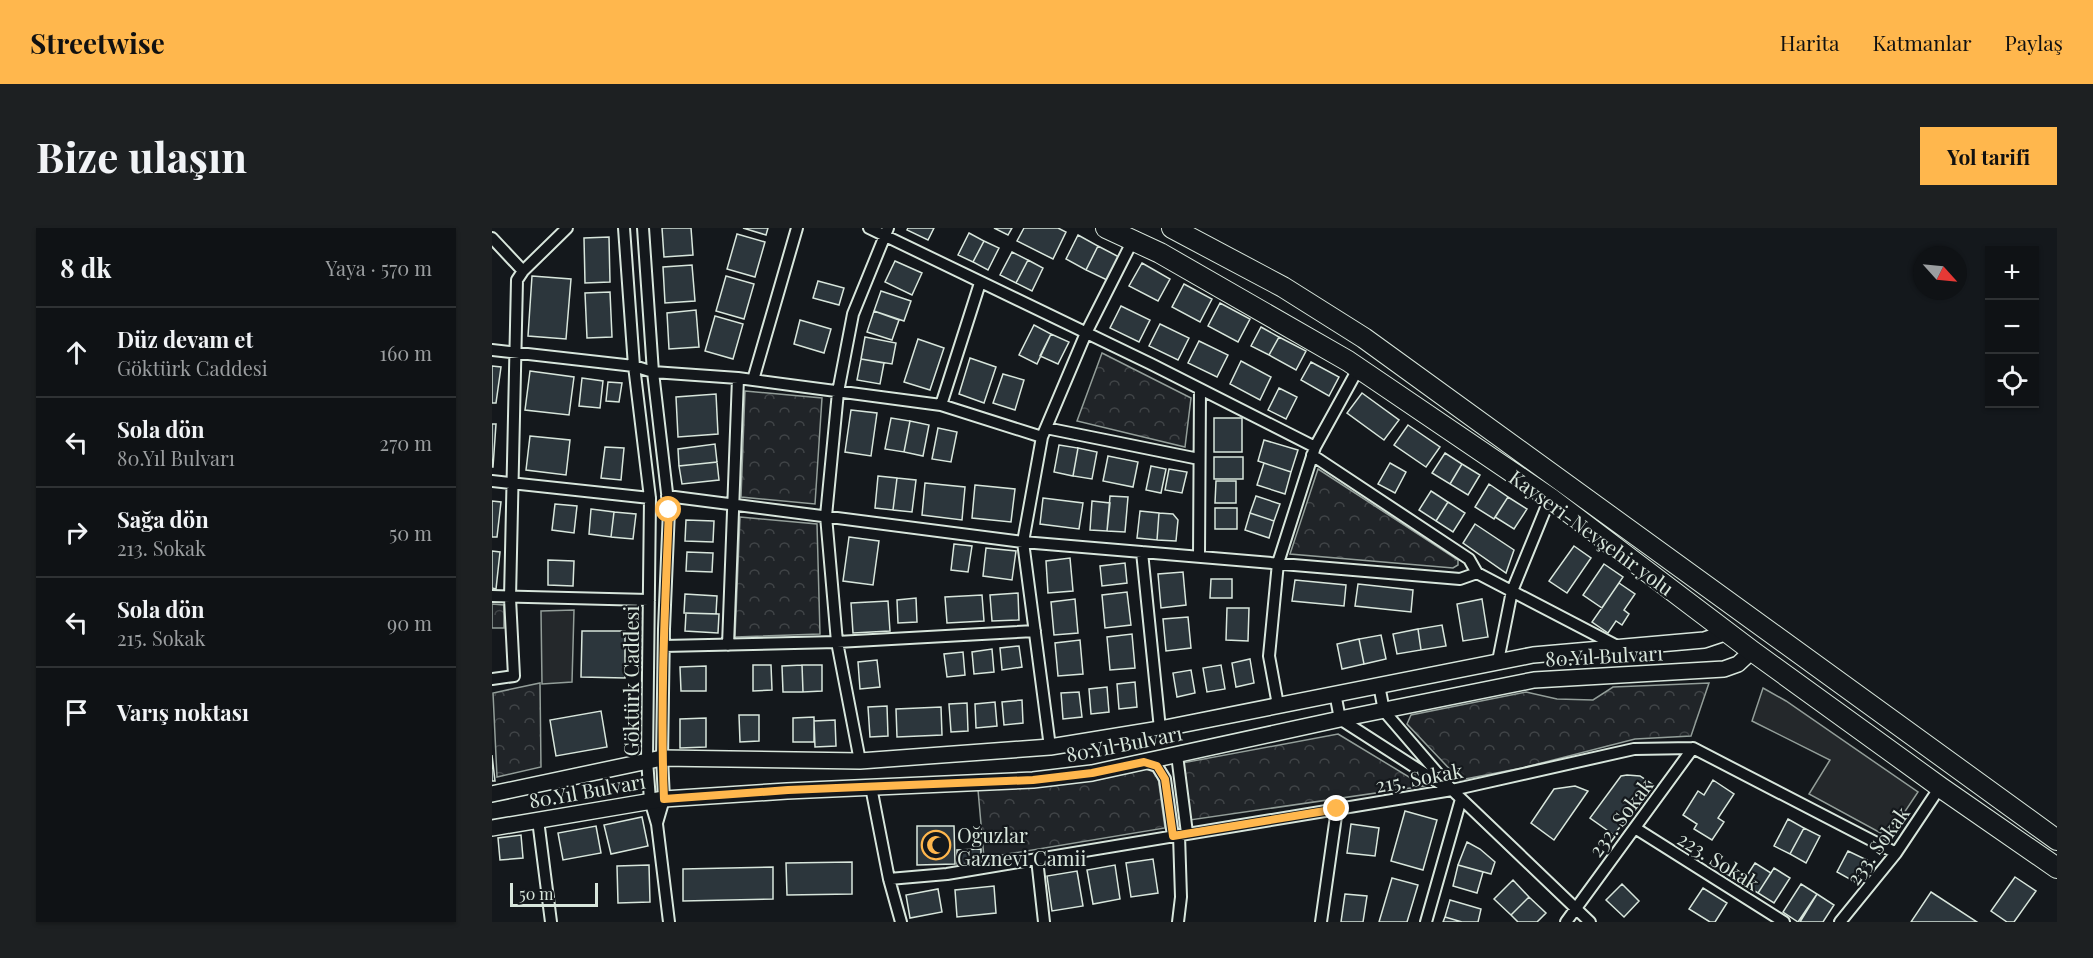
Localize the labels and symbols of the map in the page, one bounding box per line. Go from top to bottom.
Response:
north arrow [1913,246,1967,300]
street label: Kayseri-Nevşehir yolu [1504,463,1680,601]
route start [655,496,681,522]
street label: Göktürk Caddesi [617,606,644,756]
street label: 80.Yıl Bulvarı [1544,638,1664,672]
street label: 80.Yıl Bulvarı [1064,718,1185,767]
street label: 215. Sokak [1373,756,1465,798]
street label: 80.Yıl Bulvarı [527,766,647,814]
street label: 232. Sokak [1582,772,1658,862]
route end [1323,795,1349,821]
street label: 233. Sokak [1839,800,1915,890]
place label: Oğuzlar Gaznevi Camii [957,821,1086,871]
street label: 223. Sokak [1673,824,1765,896]
mosque icon: Oğuzlar Gaznevi Camii [920,829,952,861]
scale bar [510,880,598,908]

